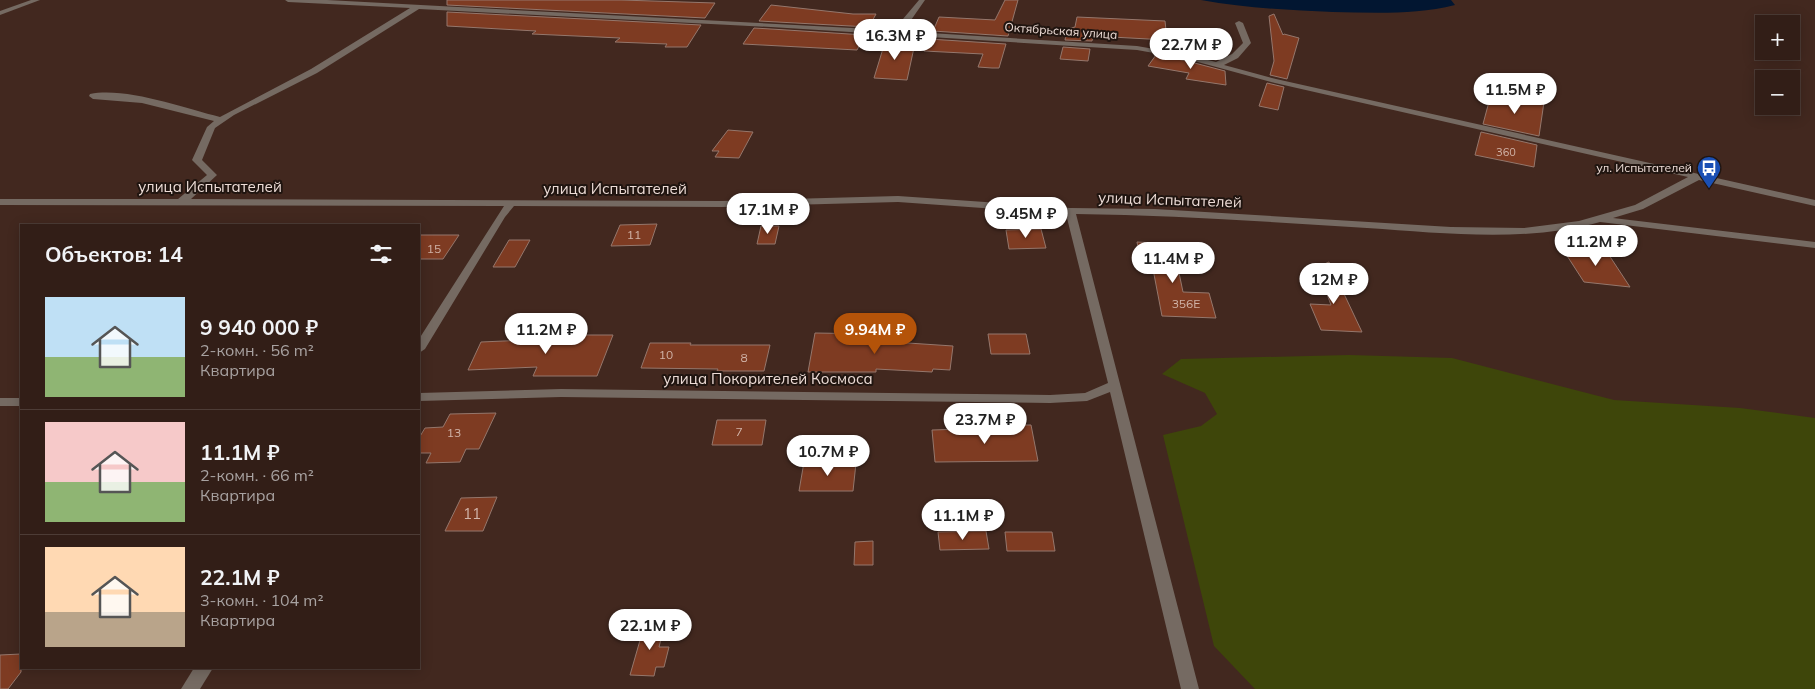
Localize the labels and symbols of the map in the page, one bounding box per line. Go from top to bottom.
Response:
pin: 16.3M ₽ [849,18,941,61]
street label: Октябрьская улица [1004,19,1118,42]
pin: 22.7M ₽ [1145,28,1237,70]
pin: 11.5M ₽ [1469,72,1561,115]
house number: 360 [1496,145,1516,159]
bus stop icon: ул. Испытателей [1696,155,1722,189]
place label: ул. Испытателей [1596,160,1692,175]
street label: улица Испытателей [138,177,282,196]
street label: улица Испытателей [543,179,687,198]
street label: улица Испытателей [1098,187,1242,212]
pin: 17.1M ₽ [722,192,814,235]
pin: 9.45M ₽ [980,196,1072,239]
pin: 11.2M ₽ [1550,224,1642,267]
house number: 11 [627,227,641,242]
house number: 15 [427,241,441,256]
pin: 11.4M ₽ [1127,242,1219,284]
pin: 12M ₽ [1299,262,1369,305]
house number: 356Е [1172,296,1200,311]
pin: 11.2M ₽ [500,312,592,355]
pin: 9.94M ₽ [829,312,921,355]
house number: 10 [659,347,673,362]
house number: 8 [740,350,748,365]
street label: улица Покорителей Космоса [663,369,873,388]
pin: 23.7M ₽ [939,402,1031,445]
house number: 7 [735,424,743,439]
house number: 13 [447,425,461,440]
pin: 10.7M ₽ [782,434,874,477]
pin: 11.1M ₽ [917,498,1009,541]
house number: 11 [463,504,481,523]
pin: 22.1M ₽ [604,608,696,651]

